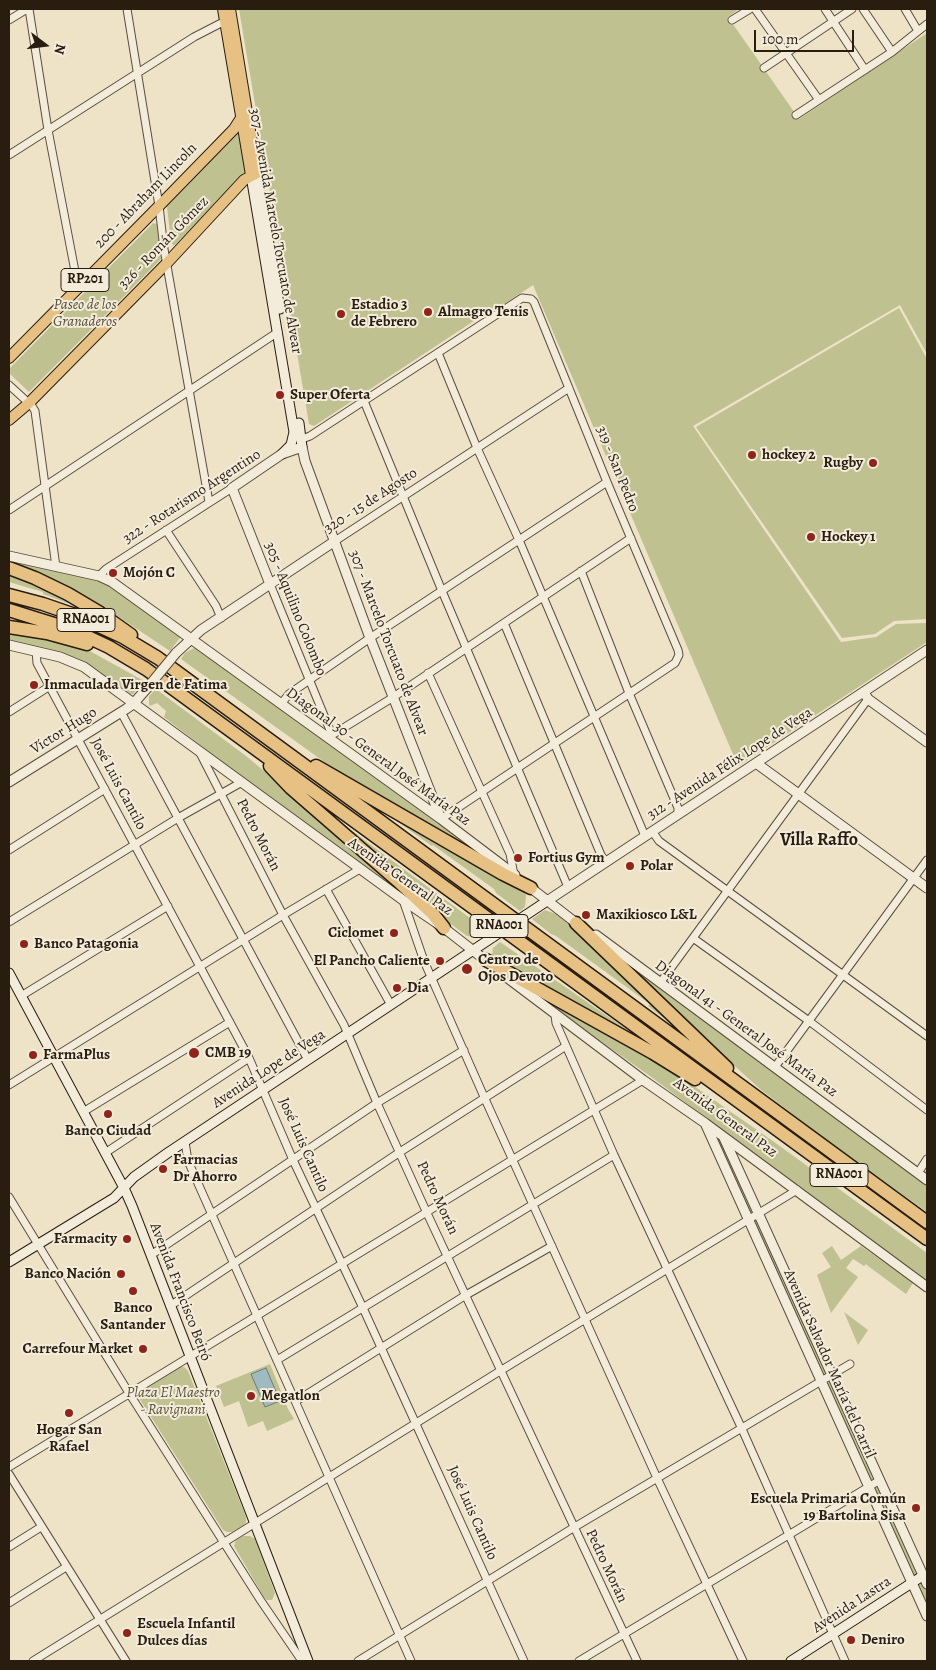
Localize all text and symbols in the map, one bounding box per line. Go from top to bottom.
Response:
north arrow [20,20,70,70]
scale bar [756,20,856,52]
text: 100 m [762,29,799,49]
text: N [49,42,70,56]
street label: 307 - Avenida Marcelo Torcuato de Alvear [244,107,306,355]
street label: 200 - Abraham Lincoln [91,140,201,252]
street label: 326 - Román Gómez [115,193,213,293]
road number: RP201 [61,268,109,292]
park label: Paseo de los Granaderos [53,296,117,331]
place label: Estadio 3 de Febrero [351,296,417,331]
place label: Almagro Tenis [438,303,529,321]
marker: Almagro Tenis [422,306,434,318]
marker: Estadio 3 de Febrero [335,308,347,320]
place label: Super Oferta [290,386,370,404]
marker: Super Oferta [274,389,286,401]
street label: 319 - San Pedro [592,423,642,515]
street label: 322 - Rotarismo Argentino [120,446,264,548]
place label: hockey 2 [762,446,816,464]
marker: hockey 2 [746,449,758,461]
place label: Rugby [823,454,863,472]
marker: Rugby [867,457,879,469]
street label: 320 - 15 de Agosto [321,464,421,538]
place label: Hockey 1 [821,528,875,546]
marker: Hockey 1 [805,531,817,543]
street label: 305 - Aquilino Colombo [260,539,330,679]
street label: 307 - Marcelo Torcuato de Alvear [344,548,432,738]
place label: Mojón C [123,564,175,582]
marker: Mojón C [107,567,119,579]
road number: RNA001 [57,608,115,632]
place label: Inmaculada Virgen de Fatima [44,676,227,694]
marker: Inmaculada Virgen de Fatima [28,679,40,691]
street label: Diagonal 30 - General José María Paz [282,684,474,830]
street label: Víctor Hugo [28,704,100,758]
street label: 312 - Avenida Félix Lope de Vega [644,704,816,824]
street label: José Luis Cantilo [86,735,150,833]
street label: Pedro Morán [232,796,284,874]
district label: Villa Raffo [780,830,858,852]
street label: Avenida General Paz [344,834,456,920]
place label: Fortius Gym [528,849,604,867]
marker: Fortius Gym [512,852,524,864]
place label: Polar [640,857,673,875]
marker: Polar [624,860,636,872]
place label: Maxikiosco L&L [596,906,697,924]
marker: Maxikiosco L&L [580,909,592,921]
road number: RNA001 [470,914,528,938]
place label: Ciclomet [328,924,384,942]
marker: Ciclomet [388,927,400,939]
place label: Banco Patagonia [34,935,139,953]
marker: Banco Patagonia [18,938,30,950]
place label: Centro de Ojos Devoto [478,951,553,986]
place label: El Pancho Caliente [313,952,430,970]
marker: El Pancho Caliente [434,955,446,967]
street label: Diagonal 41 - General José María Paz [651,957,841,1101]
marker: Centro de Ojos Devoto [460,962,474,976]
place label: Dia [407,979,429,997]
marker: Dia [391,982,403,994]
street label: Avenida Lope de Vega [209,1026,329,1112]
place label: CMB 19 [205,1044,251,1062]
place label: FarmaPlus [43,1046,110,1064]
marker: CMB 19 [187,1046,201,1060]
marker: FarmaPlus [27,1049,39,1061]
street label: Avenida General Paz [669,1074,781,1162]
street label: José Luis Cantilo [274,1095,332,1195]
marker: Banco Ciudad [102,1108,114,1120]
place label: Banco Ciudad [65,1122,151,1140]
place label: Farmacias Dr Ahorro [173,1151,238,1186]
street label: Pedro Morán [412,1158,462,1238]
marker: Farmacias Dr Ahorro [157,1163,169,1175]
road number: RNA001 [810,1164,868,1186]
street label: Avenida Francisco Beiró [145,1220,215,1364]
place label: Farmacity [54,1230,117,1248]
marker: Farmacity [121,1233,133,1245]
place label: Banco Nación [25,1265,111,1283]
street label: Avenida Salvador María del Carril [779,1267,879,1461]
marker: Banco Nación [115,1268,127,1280]
marker: Banco Santander [127,1285,139,1297]
place label: Banco Santander [100,1299,166,1334]
place label: Carrefour Market [23,1340,133,1358]
marker: Carrefour Market [137,1343,149,1355]
park label: Plaza El Maestro - Ravignani [126,1384,220,1419]
place label: Megatlon [261,1387,320,1405]
marker: Megatlon [245,1390,257,1402]
marker: Hogar San Rafael [63,1407,75,1419]
place label: Hogar San Rafael [36,1421,102,1456]
street label: José Luis Cantilo [443,1463,501,1563]
place label: Escuela Primaria Común 19 Bartolina Sisa [750,1490,906,1525]
marker: Escuela Primaria Común 19 Bartolina Sisa [910,1502,922,1514]
street label: Pedro Morán [581,1526,631,1606]
street label: Avenida Lastra [809,1573,895,1637]
place label: Escuela Infantil Dulces días [137,1615,235,1650]
marker: Escuela Infantil Dulces días [121,1627,133,1639]
place label: Deniro [861,1631,905,1649]
marker: Deniro [845,1634,857,1646]

